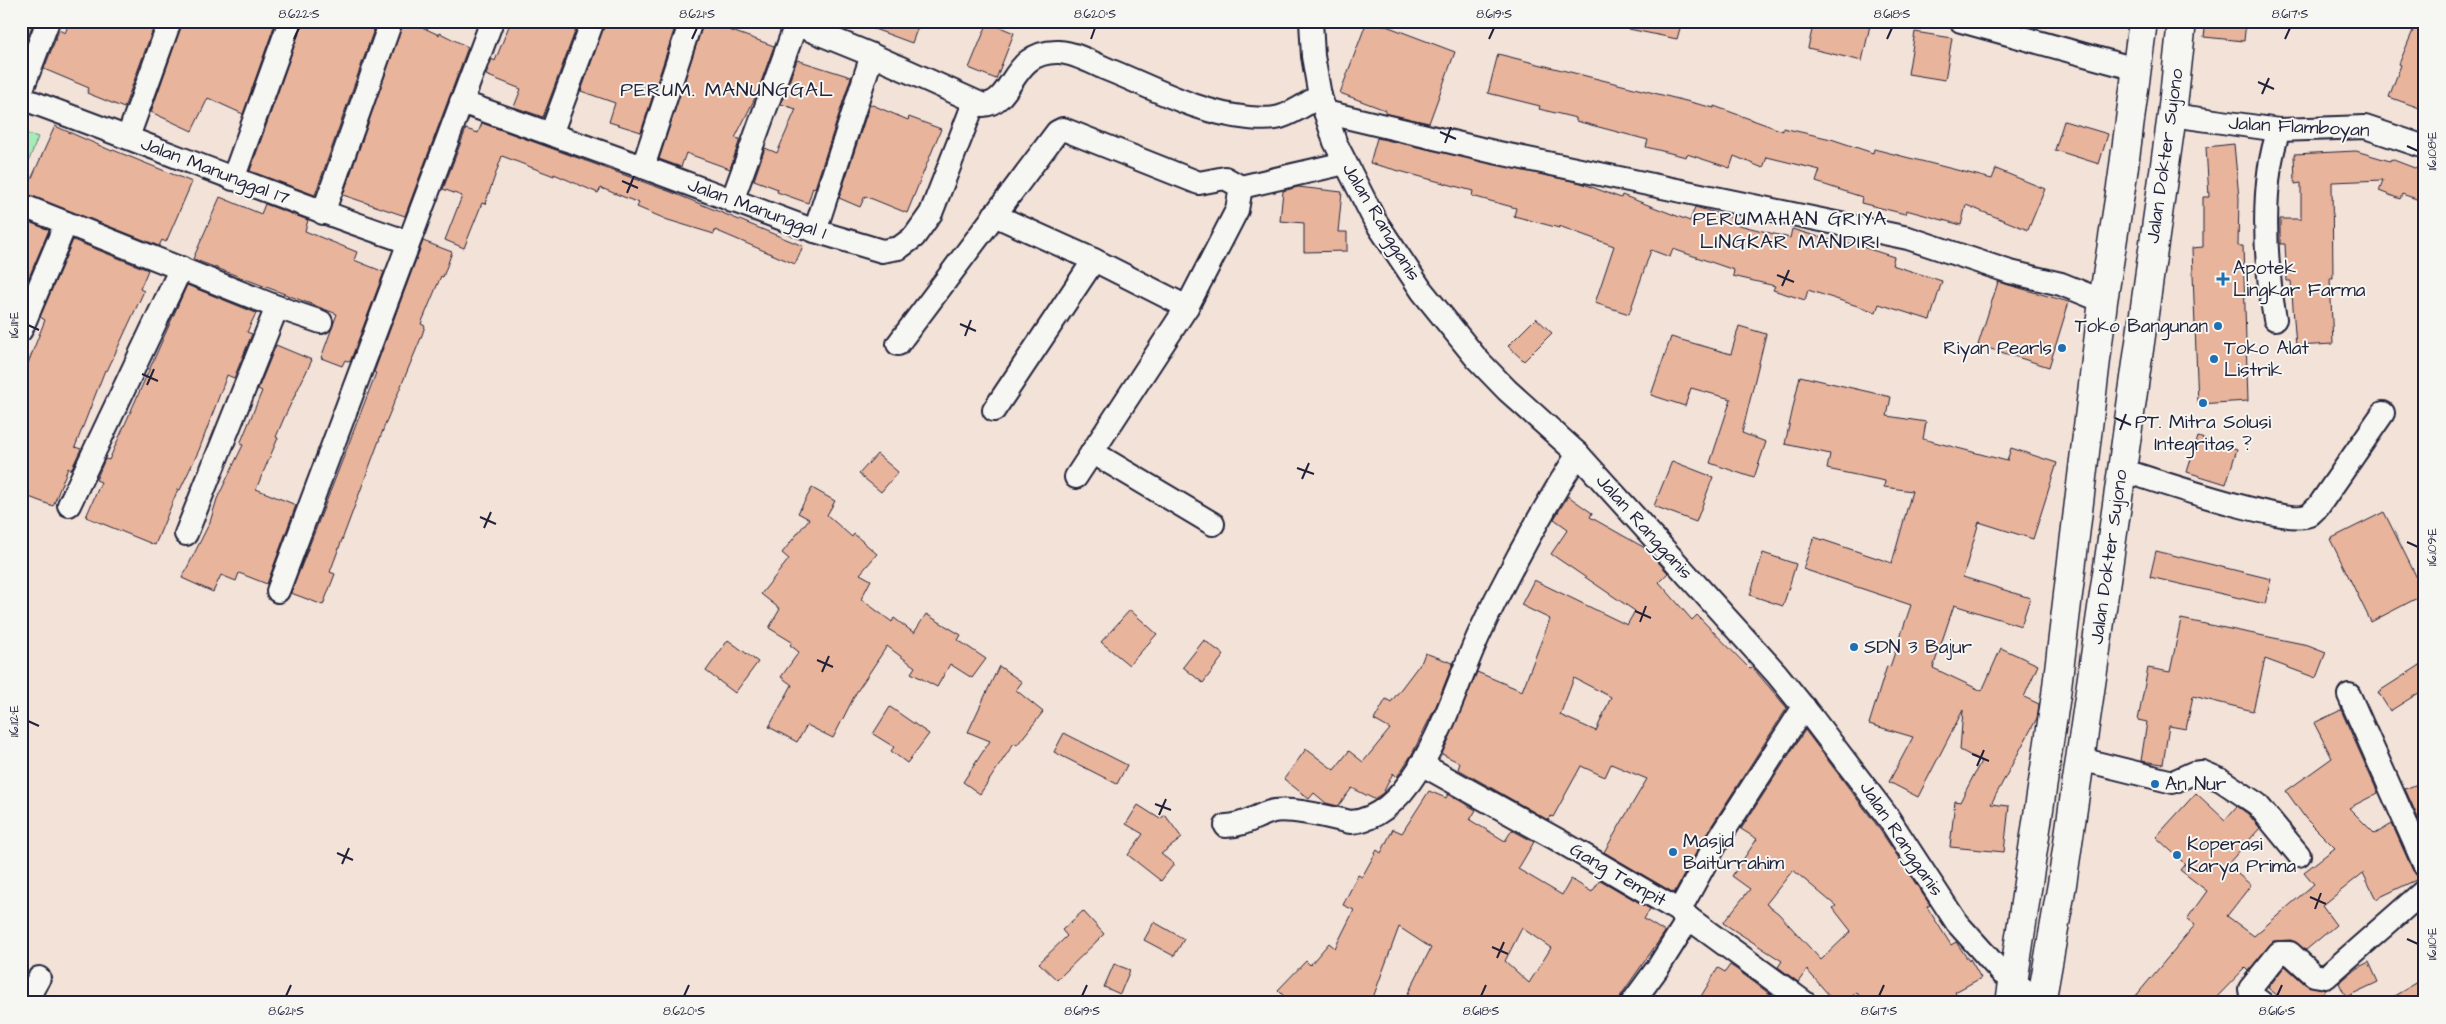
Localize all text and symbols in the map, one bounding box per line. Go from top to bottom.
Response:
text: 8.622°S [278,6,320,23]
text: 8.621°S [679,6,715,23]
text: 8.620°S [1074,6,1116,23]
text: 8.619°S [1476,6,1512,23]
text: 8.618°S [1874,6,1911,23]
text: 8.617°S [2272,6,2308,23]
street label: Jalan Dokter Sujono [2139,67,2191,245]
district label: PERUM. MANUNGGAL [620,76,834,104]
street label: Jalan Flamboyan [2228,110,2370,145]
street label: Jalan Manunggal 17 [136,130,294,213]
text: 116.108°E [2424,132,2441,170]
street label: Jalan Rangganis [1334,158,1427,287]
street label: Jalan Manunggal 1 [684,171,831,248]
district label: PERUMAHAN GRIYA LINGKAR MANDIRI [1693,205,1887,256]
place label: Apotek Lingkar Farma [2233,255,2366,305]
marker: Apotek Lingkar Farma [2217,273,2229,285]
text: 116.111°E [6,312,23,338]
place label: Toko Bangunan [2075,313,2208,341]
marker: Toko Bangunan [2212,320,2224,332]
place label: Riyan Pearls [1943,335,2052,363]
place label: Toko Alat Listrik [2224,335,2309,384]
marker: Riyan Pearls [2056,342,2068,354]
marker: Toko Alat Listrik [2208,353,2220,365]
marker: PT. Mitra Solusi Integritas ? [2197,397,2209,409]
place label: PT. Mitra Solusi Integritas ? [2135,409,2271,459]
street label: Jalan Rangganis [1589,468,1699,586]
street label: Jalan Dokter Sujono [2083,468,2135,646]
text: 116.109°E [2424,528,2441,566]
place label: SDN 3 Bajur [1864,634,1973,661]
marker: SDN 3 Bajur [1848,641,1860,653]
text: 116.112°E [6,705,23,737]
place label: An Nur [2165,771,2227,798]
street label: Jalan Rangganis [1852,776,1949,902]
marker: An Nur [2149,778,2161,790]
place label: Masjid Baiturrahim [1683,828,1784,877]
place label: Koperasi Karya Prima [2187,831,2297,881]
street label: Gang Tempit [1564,836,1672,915]
marker: Masjid Baiturrahim [1667,846,1679,858]
marker: Koperasi Karya Prima [2171,849,2183,861]
text: 116.110°E [2424,928,2441,960]
text: 8.621°S [268,1003,304,1020]
text: 8.620°S [663,1003,705,1020]
text: 8.619°S [1064,1003,1100,1020]
text: 8.618°S [1463,1003,1500,1020]
text: 8.617°S [1861,1003,1897,1020]
text: 8.616°S [2259,1003,2295,1020]

